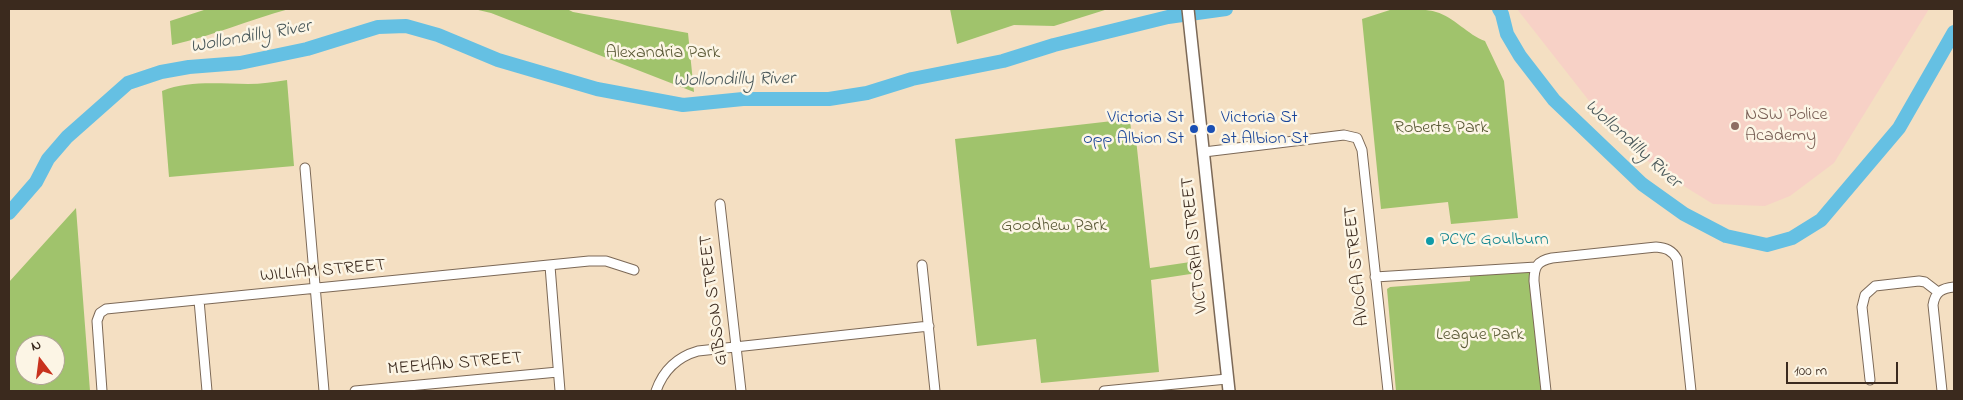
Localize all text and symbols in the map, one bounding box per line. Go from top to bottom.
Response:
water label: Wollondilly River [189,16,313,60]
park label: Alexandria Park [606,43,720,65]
water label: Wollondilly River [673,69,795,93]
water label: Wollondilly River [1579,96,1685,194]
place label: NSW Police Academy [1745,105,1828,148]
place label: Victoria St opp Albion St [1083,108,1184,150]
place label: Victoria St at Albion St [1221,108,1308,150]
park label: Roberts Park [1394,118,1488,140]
marker: NSW Police Academy [1729,120,1741,132]
marker: Victoria St opp Albion St [1188,123,1200,135]
marker: Victoria St at Albion St [1205,123,1217,135]
street label: VICTORIA STREET [1178,176,1214,314]
street label: AVOCA STREET [1341,205,1375,327]
park label: Goodhew Park [1001,216,1107,238]
place label: PCYC Goulburn [1440,230,1549,252]
street label: GIBSON STREET [696,233,734,367]
marker: PCYC Goulburn [1424,235,1436,247]
street label: WILLIAM STREET [259,256,387,288]
park label: League Park [1436,325,1524,347]
north arrow [15,335,65,385]
text: N [29,335,44,357]
street label: MEEHAN STREET [387,348,523,382]
scale bar [1788,352,1900,384]
text: 100 m [1794,360,1827,382]

